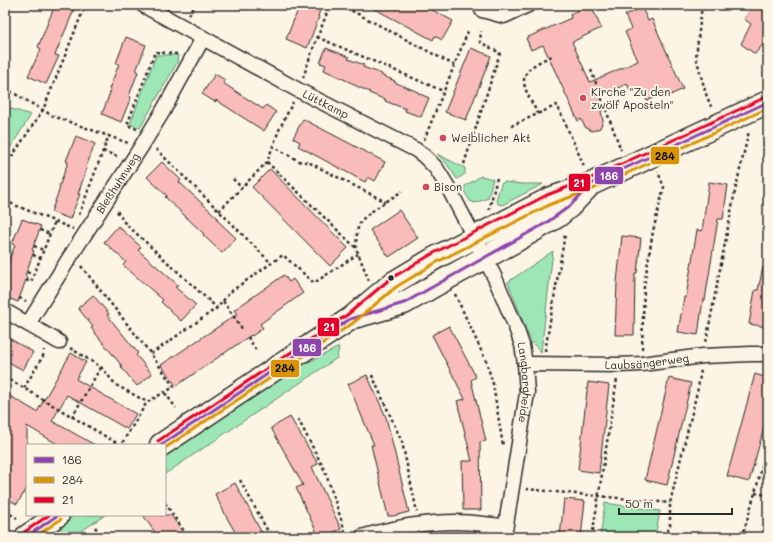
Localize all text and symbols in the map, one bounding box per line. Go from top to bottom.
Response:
place label: Kirche "Zu den zwölf Aposteln" [591,84,673,112]
street label: Lüttkamp [300,86,352,122]
marker: Kirche "Zu den zwölf Aposteln" [578,93,588,103]
place label: Weiblicher Akt [451,130,531,145]
marker: Weiblicher Akt [438,133,448,143]
line badge: 284 [650,146,680,165]
text: 284 [655,148,675,163]
street label: Bleßhuhnweg [92,149,142,216]
line badge: 186 [594,166,624,185]
text: 186 [600,168,619,183]
line badge: 21 [568,173,591,192]
text: 21 [573,175,585,190]
place label: Bison [434,179,462,194]
marker: Bison [421,182,431,192]
unlabelled marker [386,273,396,283]
line badge: 21 [317,317,340,337]
text: 21 [323,319,335,334]
line badge: 186 [292,338,322,357]
text: 186 [298,340,317,355]
street label: Langbargheide [515,341,535,424]
street label: Laubsängerweg [605,350,690,372]
line badge: 284 [270,359,300,378]
text: 284 [275,360,295,375]
legend [26,444,166,516]
text: 186 [62,451,82,467]
text: 284 [62,471,83,487]
scale bar [619,490,732,516]
text: 21 [62,491,74,507]
text: 50 m [625,495,653,511]

